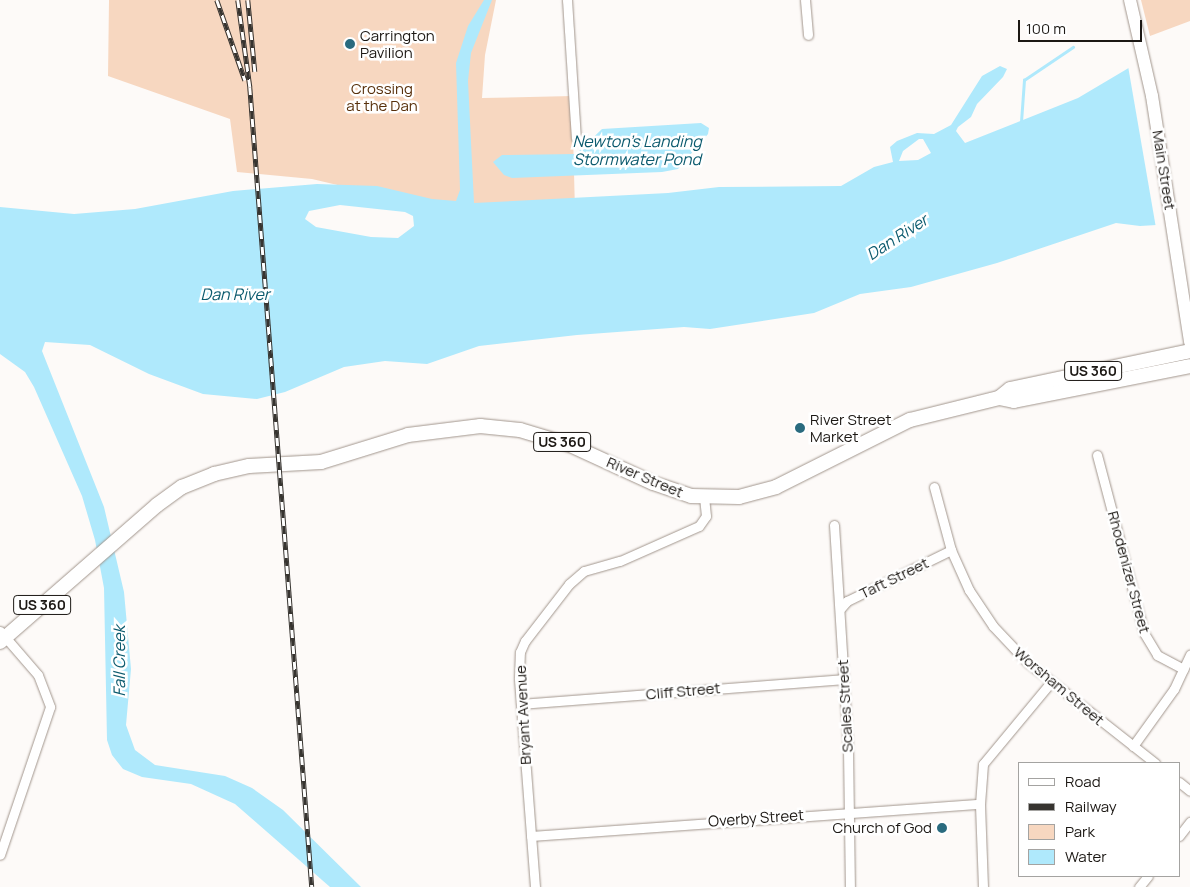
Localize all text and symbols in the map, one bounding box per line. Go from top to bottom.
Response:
scale bar [1020,10,1144,42]
text: 100 m [1026,18,1066,39]
place label: Carrington Pavilion [360,26,435,61]
marker: Carrington Pavilion [344,38,356,50]
park label: Crossing at the Dan [346,79,418,114]
street label: Main Street [1149,129,1179,211]
water label: Newton's Landing Stormwater Pond [572,131,702,169]
water label: Dan River [863,210,931,264]
water label: Dan River [200,284,270,304]
road number: US 360 [1063,360,1123,382]
place label: River Street Market [810,410,892,445]
marker: River Street Market [794,422,806,434]
road number: US 360 [532,431,592,454]
street label: River Street [604,453,686,501]
street label: Rhodenizer Street [1104,509,1154,635]
street label: Taft Street [857,554,931,602]
road number: US 360 [12,594,72,616]
water label: Fall Creek [109,626,129,696]
street label: Worsham Street [1010,643,1108,729]
street label: Scales Street [834,659,856,753]
street label: Bryant Avenue [511,665,535,765]
street label: Cliff Street [645,679,721,703]
legend [1018,762,1180,877]
text: Road [1065,771,1101,792]
text: Railway [1065,796,1117,817]
street label: Overby Street [708,806,804,830]
place label: Church of God [832,819,932,837]
text: Park [1065,821,1095,842]
marker: Church of God [936,822,948,834]
text: Water [1065,846,1107,867]

